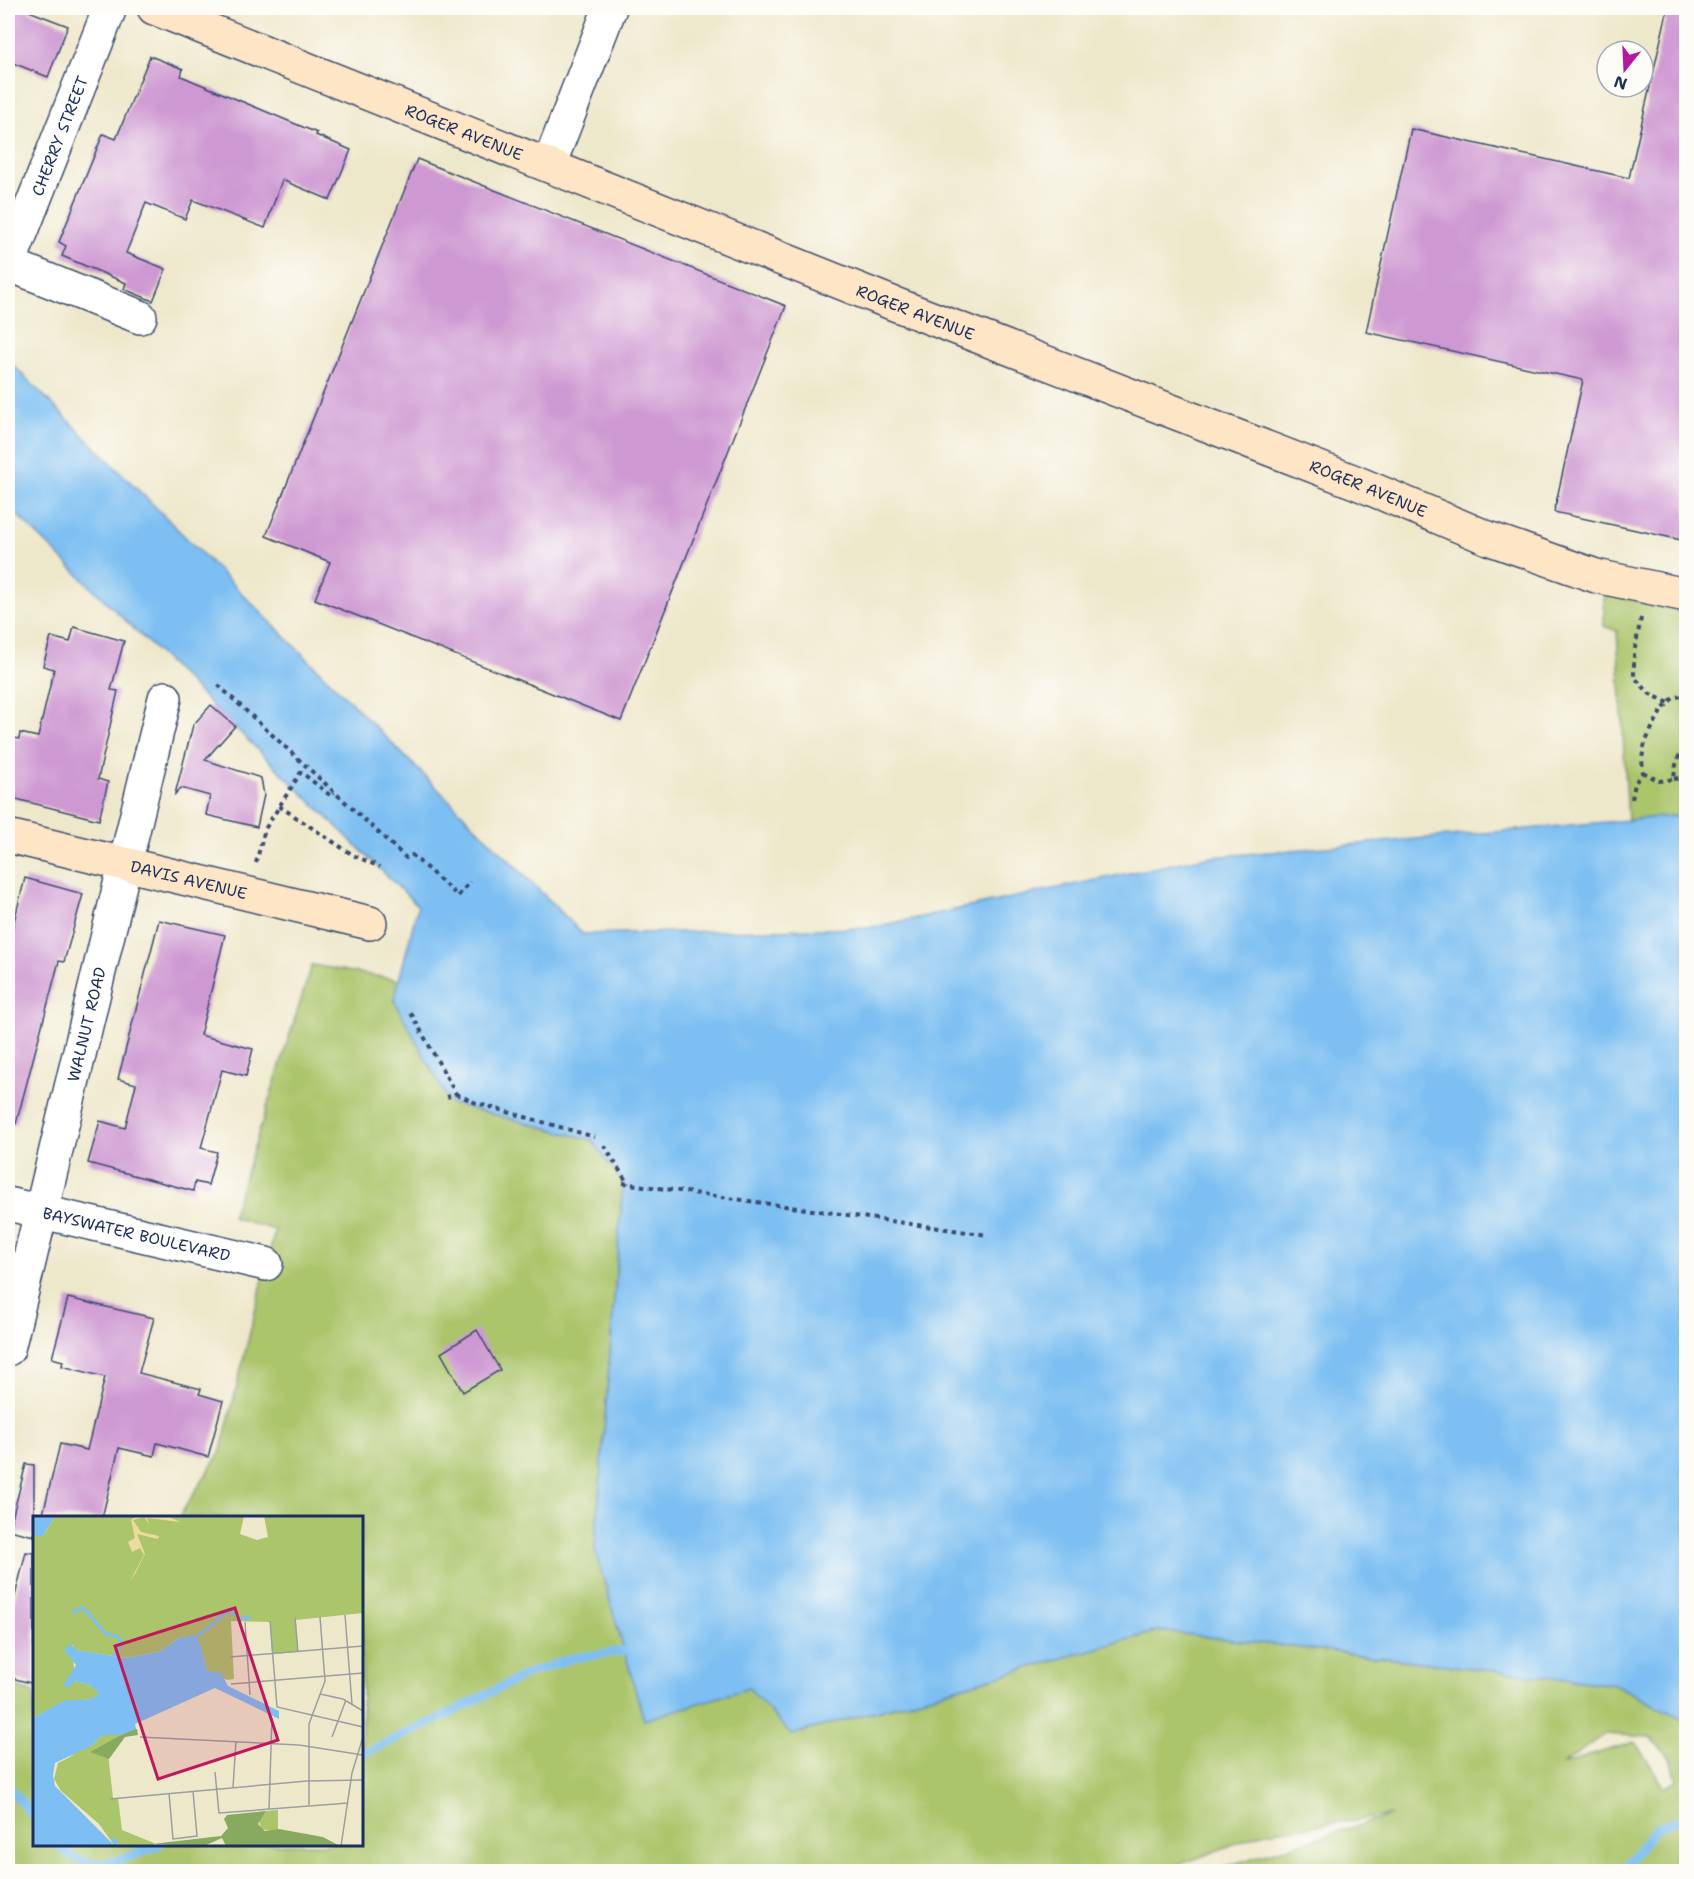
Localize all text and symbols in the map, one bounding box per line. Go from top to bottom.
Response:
north arrow [1595,39,1655,99]
text: N [1611,71,1630,95]
street label: CHERRY STREET [26,73,93,199]
street label: ROGER AVENUE [402,99,526,165]
street label: ROGER AVENUE [853,279,978,344]
street label: ROGER AVENUE [1307,455,1430,522]
street label: DAVIS AVENUE [128,855,249,904]
street label: WALNUT ROAD [62,965,110,1084]
street label: BAYSWATER BOULEVARD [41,1202,233,1266]
inset map [33,1516,363,1846]

